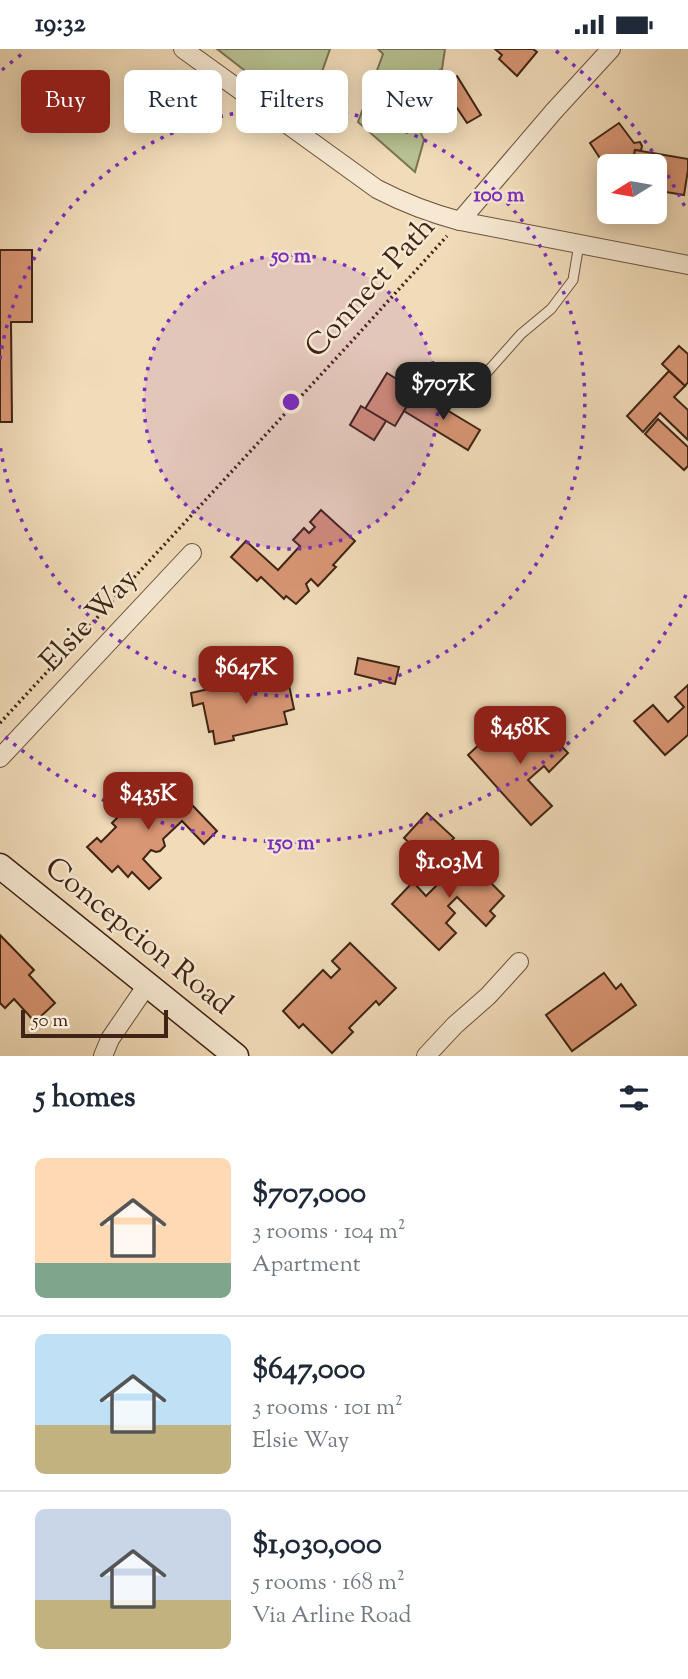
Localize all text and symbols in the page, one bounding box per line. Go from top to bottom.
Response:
text: 19:32 [35,6,86,43]
chip: Buy [21,70,110,133]
chip: Rent [124,70,222,133]
chip: Filters [236,70,348,133]
chip: New [362,70,457,133]
north arrow [597,154,667,224]
map controls [597,154,667,224]
text: 100 m [474,181,525,211]
street label: Connect Path [296,208,446,368]
text: 50 m [269,242,312,272]
pin: $707K [394,363,492,422]
text: $707K [411,368,475,401]
centre of rings [279,390,303,414]
street label: Elsie Way [31,560,149,682]
pin: $647K [197,647,295,706]
text: $647K [214,652,278,685]
pin: $458K [471,707,569,766]
text: $458K [490,712,550,745]
pin: $435K [99,773,197,832]
text: $435K [119,778,177,811]
text: 150 m [267,829,315,859]
pin: $1.03M [392,841,506,900]
text: $1.03M [415,846,483,879]
street label: Concepcion Road [35,848,241,1026]
scale bar [21,1007,168,1039]
text: 50 m [32,1008,68,1035]
text: 5 homes [35,1077,136,1120]
icon: filters [615,1079,653,1117]
text: $707,000 [252,1173,366,1216]
icon: home [91,1186,175,1270]
text: 3 rooms · 104 m² [252,1216,406,1249]
text: Apartment [252,1249,361,1282]
text: $647,000 [252,1349,365,1392]
icon: home [91,1362,175,1446]
text: 3 rooms · 101 m² [252,1392,403,1425]
text: Elsie Way [252,1425,349,1458]
text: $1,030,000 [252,1524,382,1567]
icon: home [91,1537,175,1621]
text: 5 rooms · 168 m² [252,1567,405,1600]
text: Via Arline Road [252,1600,412,1633]

